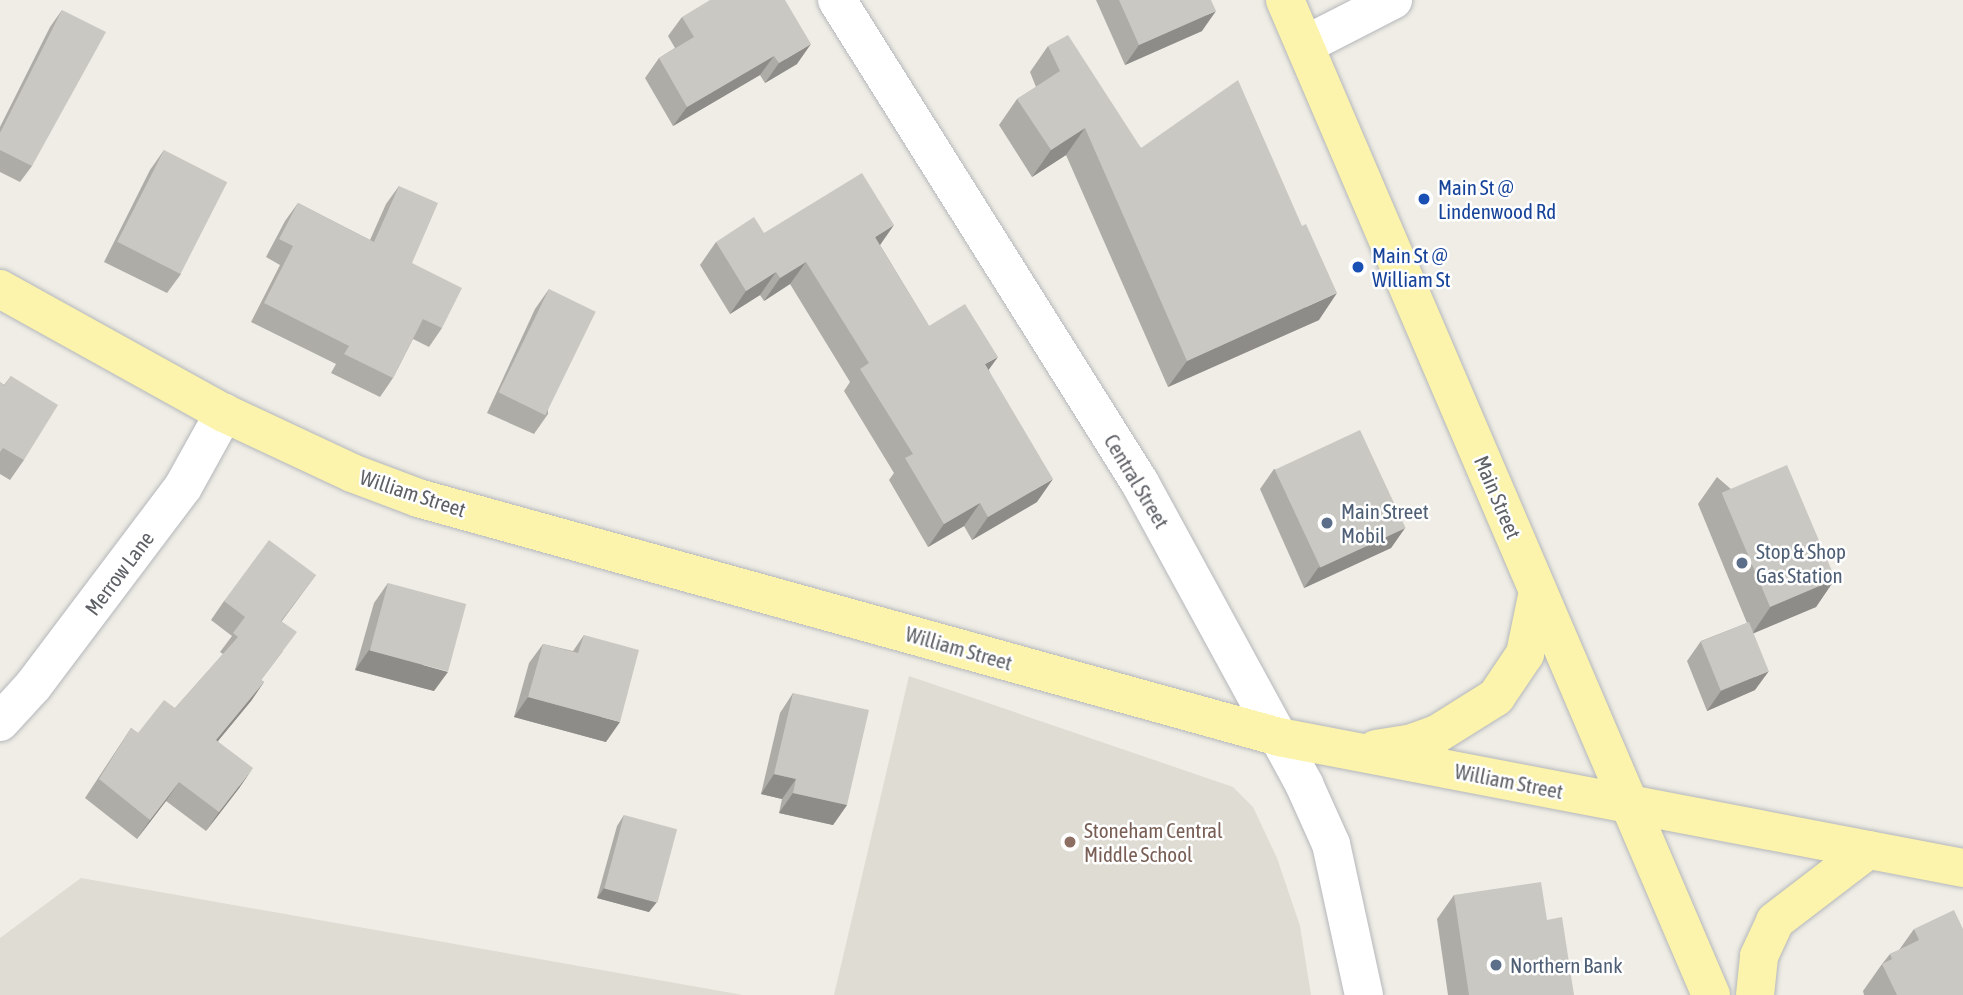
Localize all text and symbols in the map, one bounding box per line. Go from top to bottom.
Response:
place label: Main St @ Lindenwood Rd [1438,174,1556,224]
marker: Main St @ Lindenwood Rd [1416,191,1432,207]
place label: Main St @ William St [1372,242,1451,292]
marker: Main St @ William St [1350,259,1366,275]
street label: Central Street [1099,429,1175,533]
street label: Main Street [1469,452,1527,542]
street label: William Street [357,464,469,522]
place label: Main Street Mobil [1341,498,1429,548]
marker: Main Street Mobil [1319,515,1335,531]
street label: Merrow Lane [79,526,159,620]
place label: Stop & Shop Gas Station [1756,538,1846,588]
marker: Stop & Shop Gas Station [1734,555,1750,571]
street label: William Street [903,621,1015,675]
street label: William Street [1453,758,1565,804]
place label: Stoneham Central Middle School [1084,817,1223,867]
marker: Stoneham Central Middle School [1062,834,1078,850]
place label: Northern Bank [1510,952,1622,978]
marker: Northern Bank [1488,957,1504,973]

